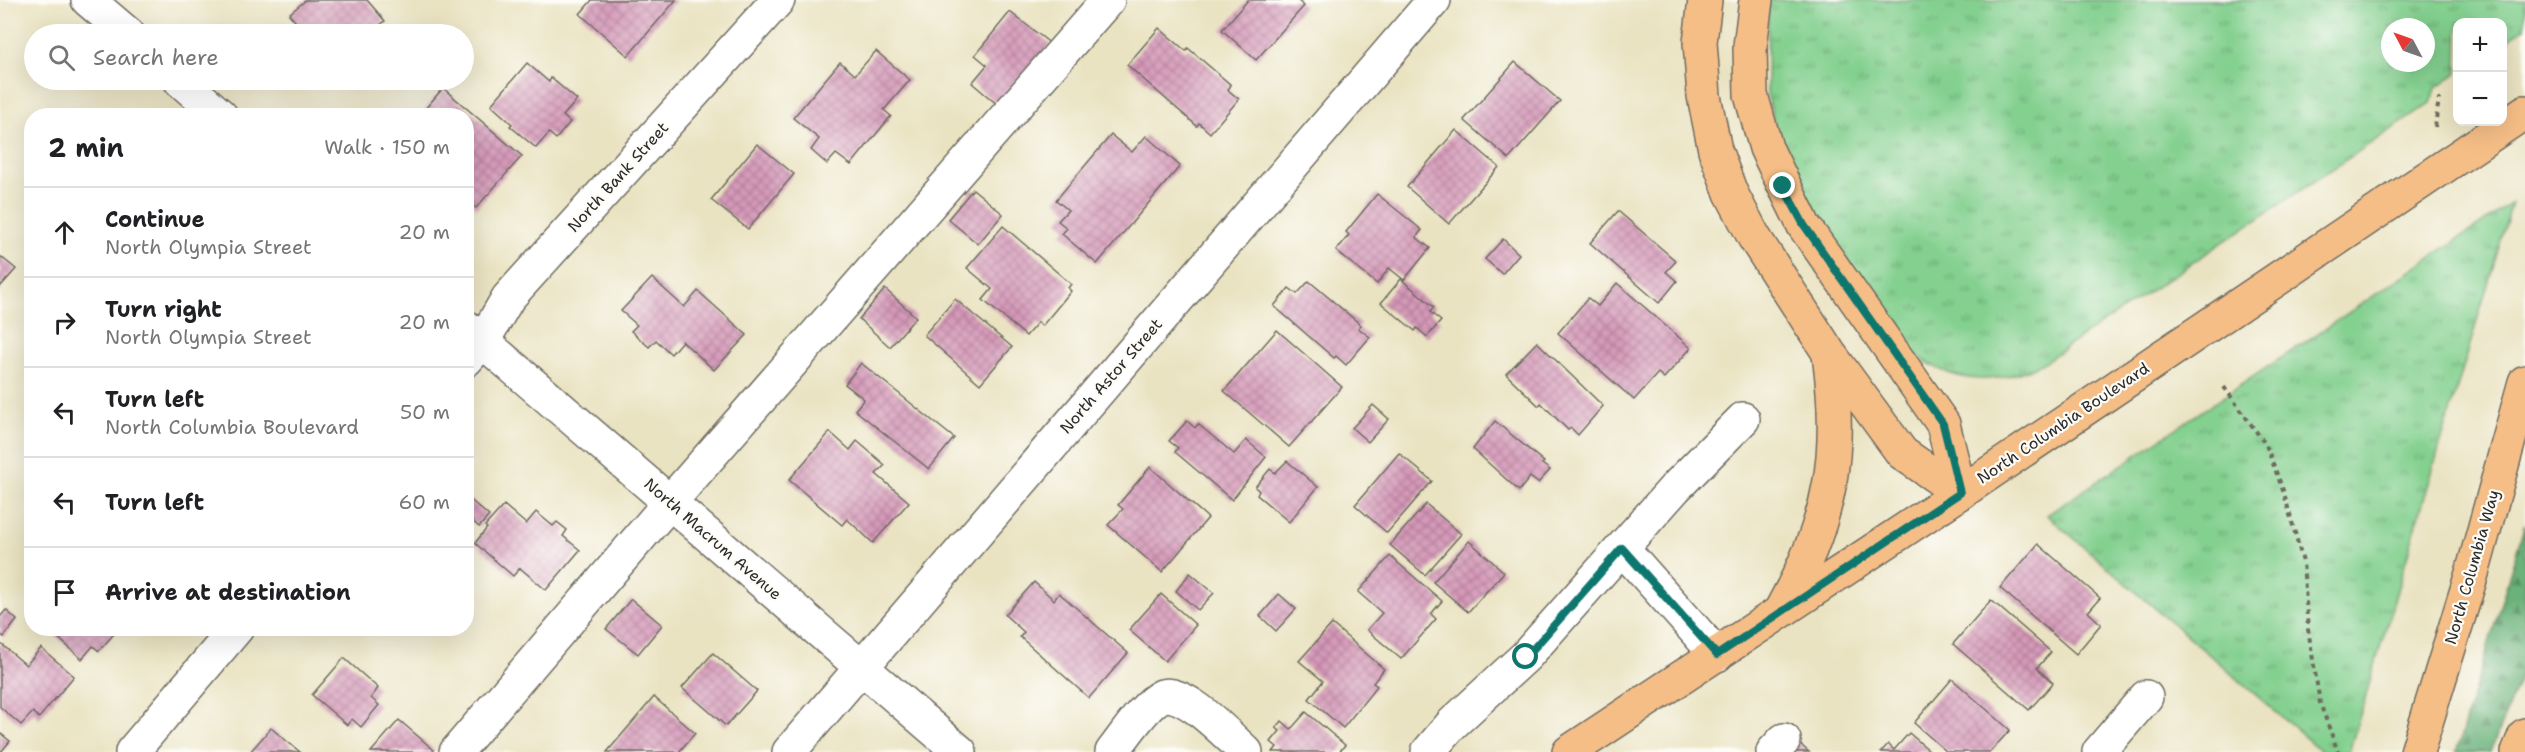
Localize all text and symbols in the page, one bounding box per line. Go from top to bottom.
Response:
north arrow [2381,18,2435,72]
map controls [2453,18,2507,126]
button: + [2453,18,2507,72]
search box [24,24,474,90]
icon: search [45,41,78,74]
text: Search here [93,43,219,72]
button: − [2453,72,2507,126]
street label: North Bank Street [563,117,673,237]
text: 2 min [48,130,124,165]
text: Walk · 150 m [324,134,450,160]
route end [1769,172,1795,198]
text: Continue [105,205,205,234]
icon: ahead [48,216,81,249]
text: 20 m [399,219,450,245]
text: North Olympia Street [105,234,312,260]
text: Turn right [105,295,222,324]
icon: right [48,306,81,339]
text: 20 m [399,309,450,335]
street label: North Astor Street [1055,314,1167,438]
text: North Olympia Street [105,324,312,350]
street label: North Columbia Boulevard [1973,357,2153,489]
text: Turn left [105,385,204,414]
icon: left [48,396,81,429]
text: 50 m [400,399,450,425]
text: North Columbia Boulevard [105,414,359,440]
street label: North Macrum Avenue [640,473,786,605]
icon: left [48,486,81,519]
street label: North Columbia Way [2440,487,2504,647]
text: Turn left [105,488,204,517]
text: 60 m [398,489,450,515]
icon: arrive [48,576,81,609]
text: Arrive at destination [105,578,351,607]
route start [1512,643,1538,669]

